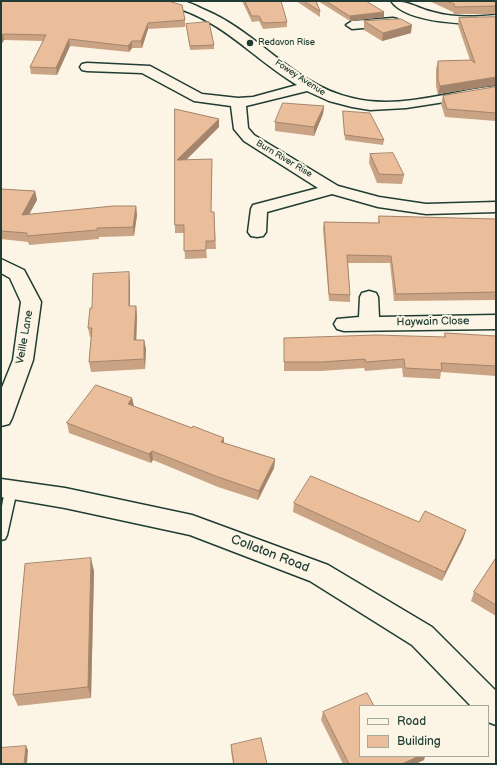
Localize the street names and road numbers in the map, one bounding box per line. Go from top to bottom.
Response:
street label: Fowey Avenue [273,58,327,98]
street label: Burn River Rise [254,138,314,180]
street label: Veille Lane [14,309,36,365]
street label: Haywain Close [396,315,470,329]
street label: Collaton Road [228,532,312,576]

